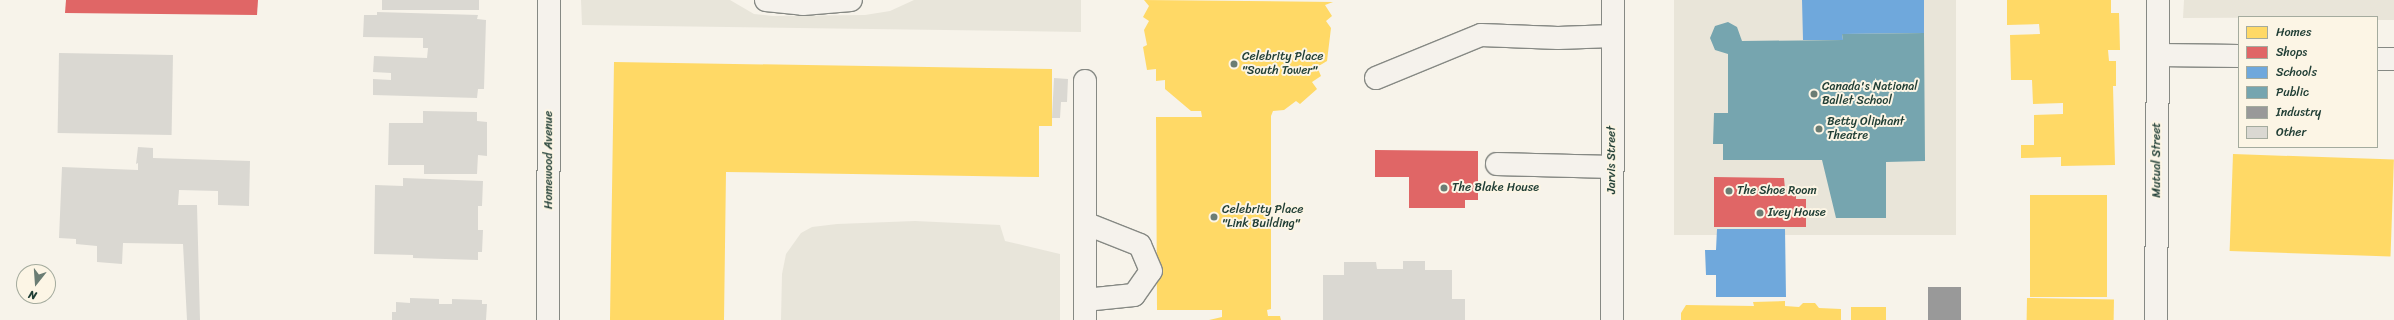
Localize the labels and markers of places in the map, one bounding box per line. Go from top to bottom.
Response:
place label: Celebrity Place "South Tower" [1242,50,1323,78]
marker: Celebrity Place "South Tower" [1229,59,1239,69]
place label: Canada's National Ballet School [1822,80,1918,108]
marker: Canada's National Ballet School [1809,89,1819,99]
place label: Betty Oliphant Theatre [1827,115,1905,143]
marker: Betty Oliphant Theatre [1814,124,1824,134]
place label: The Blake House [1452,181,1539,195]
marker: The Blake House [1439,183,1449,193]
place label: The Shoe Room [1737,184,1817,198]
marker: The Shoe Room [1724,186,1734,196]
place label: Celebrity Place "Link Building" [1222,203,1303,231]
place label: Ivey House [1768,206,1826,220]
marker: Ivey House [1755,208,1765,218]
marker: Celebrity Place "Link Building" [1209,212,1219,222]

